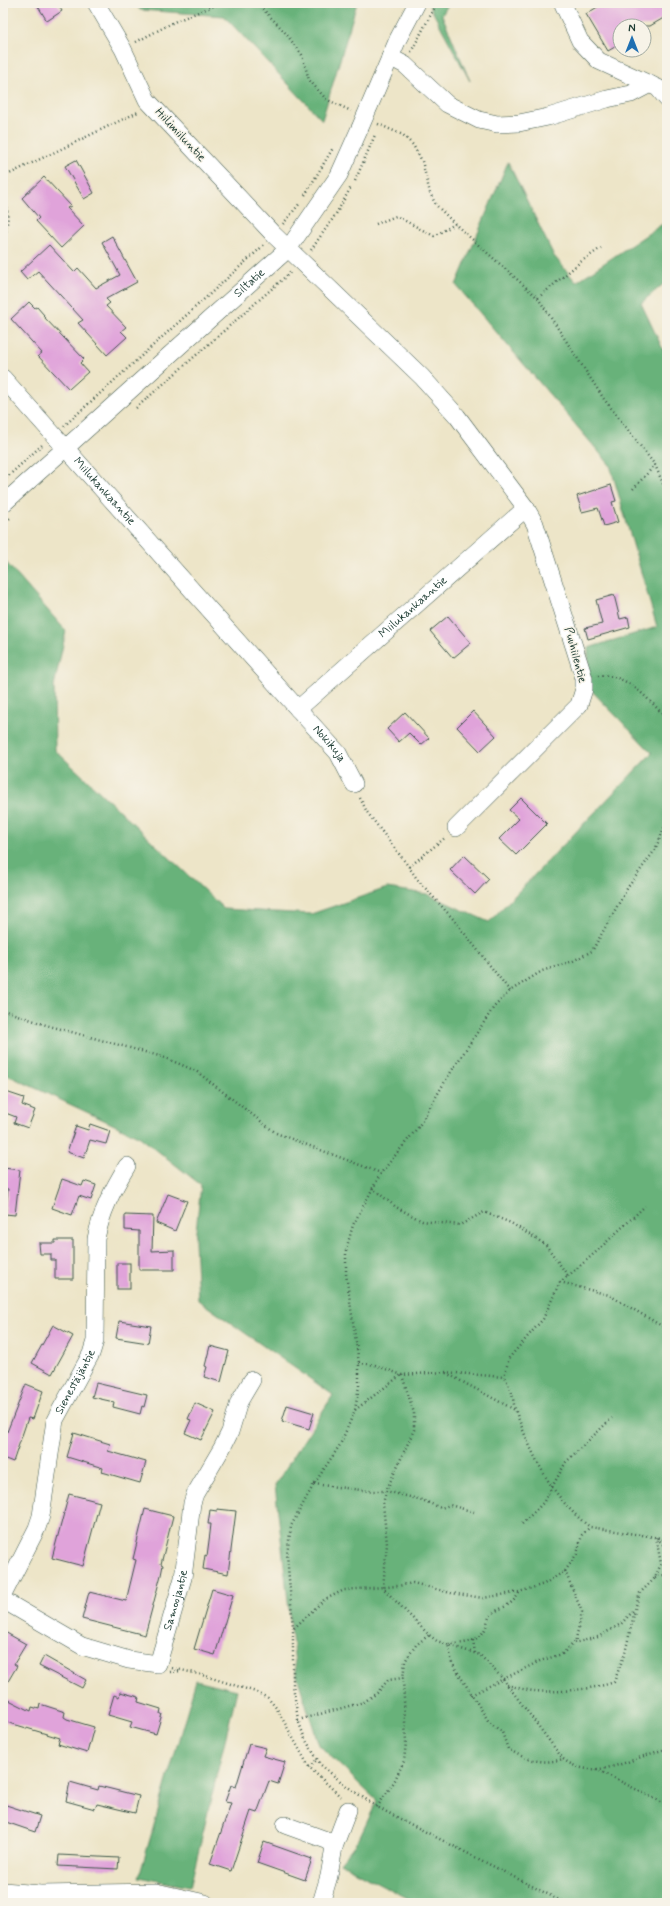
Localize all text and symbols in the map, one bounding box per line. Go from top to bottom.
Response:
north arrow [612,18,652,58]
text: N [628,22,636,36]
street label: Hiilimiiluntie [151,105,209,165]
street label: Siltatie [231,265,269,302]
street label: Miilukankaantie [69,454,139,529]
street label: Miilukankaantie [375,573,451,642]
street label: Puuhiilentie [560,625,590,685]
street label: Nokikuja [309,722,350,765]
street label: Sienestäjäntie [52,1348,100,1417]
street label: Samoojantie [160,1569,192,1633]

